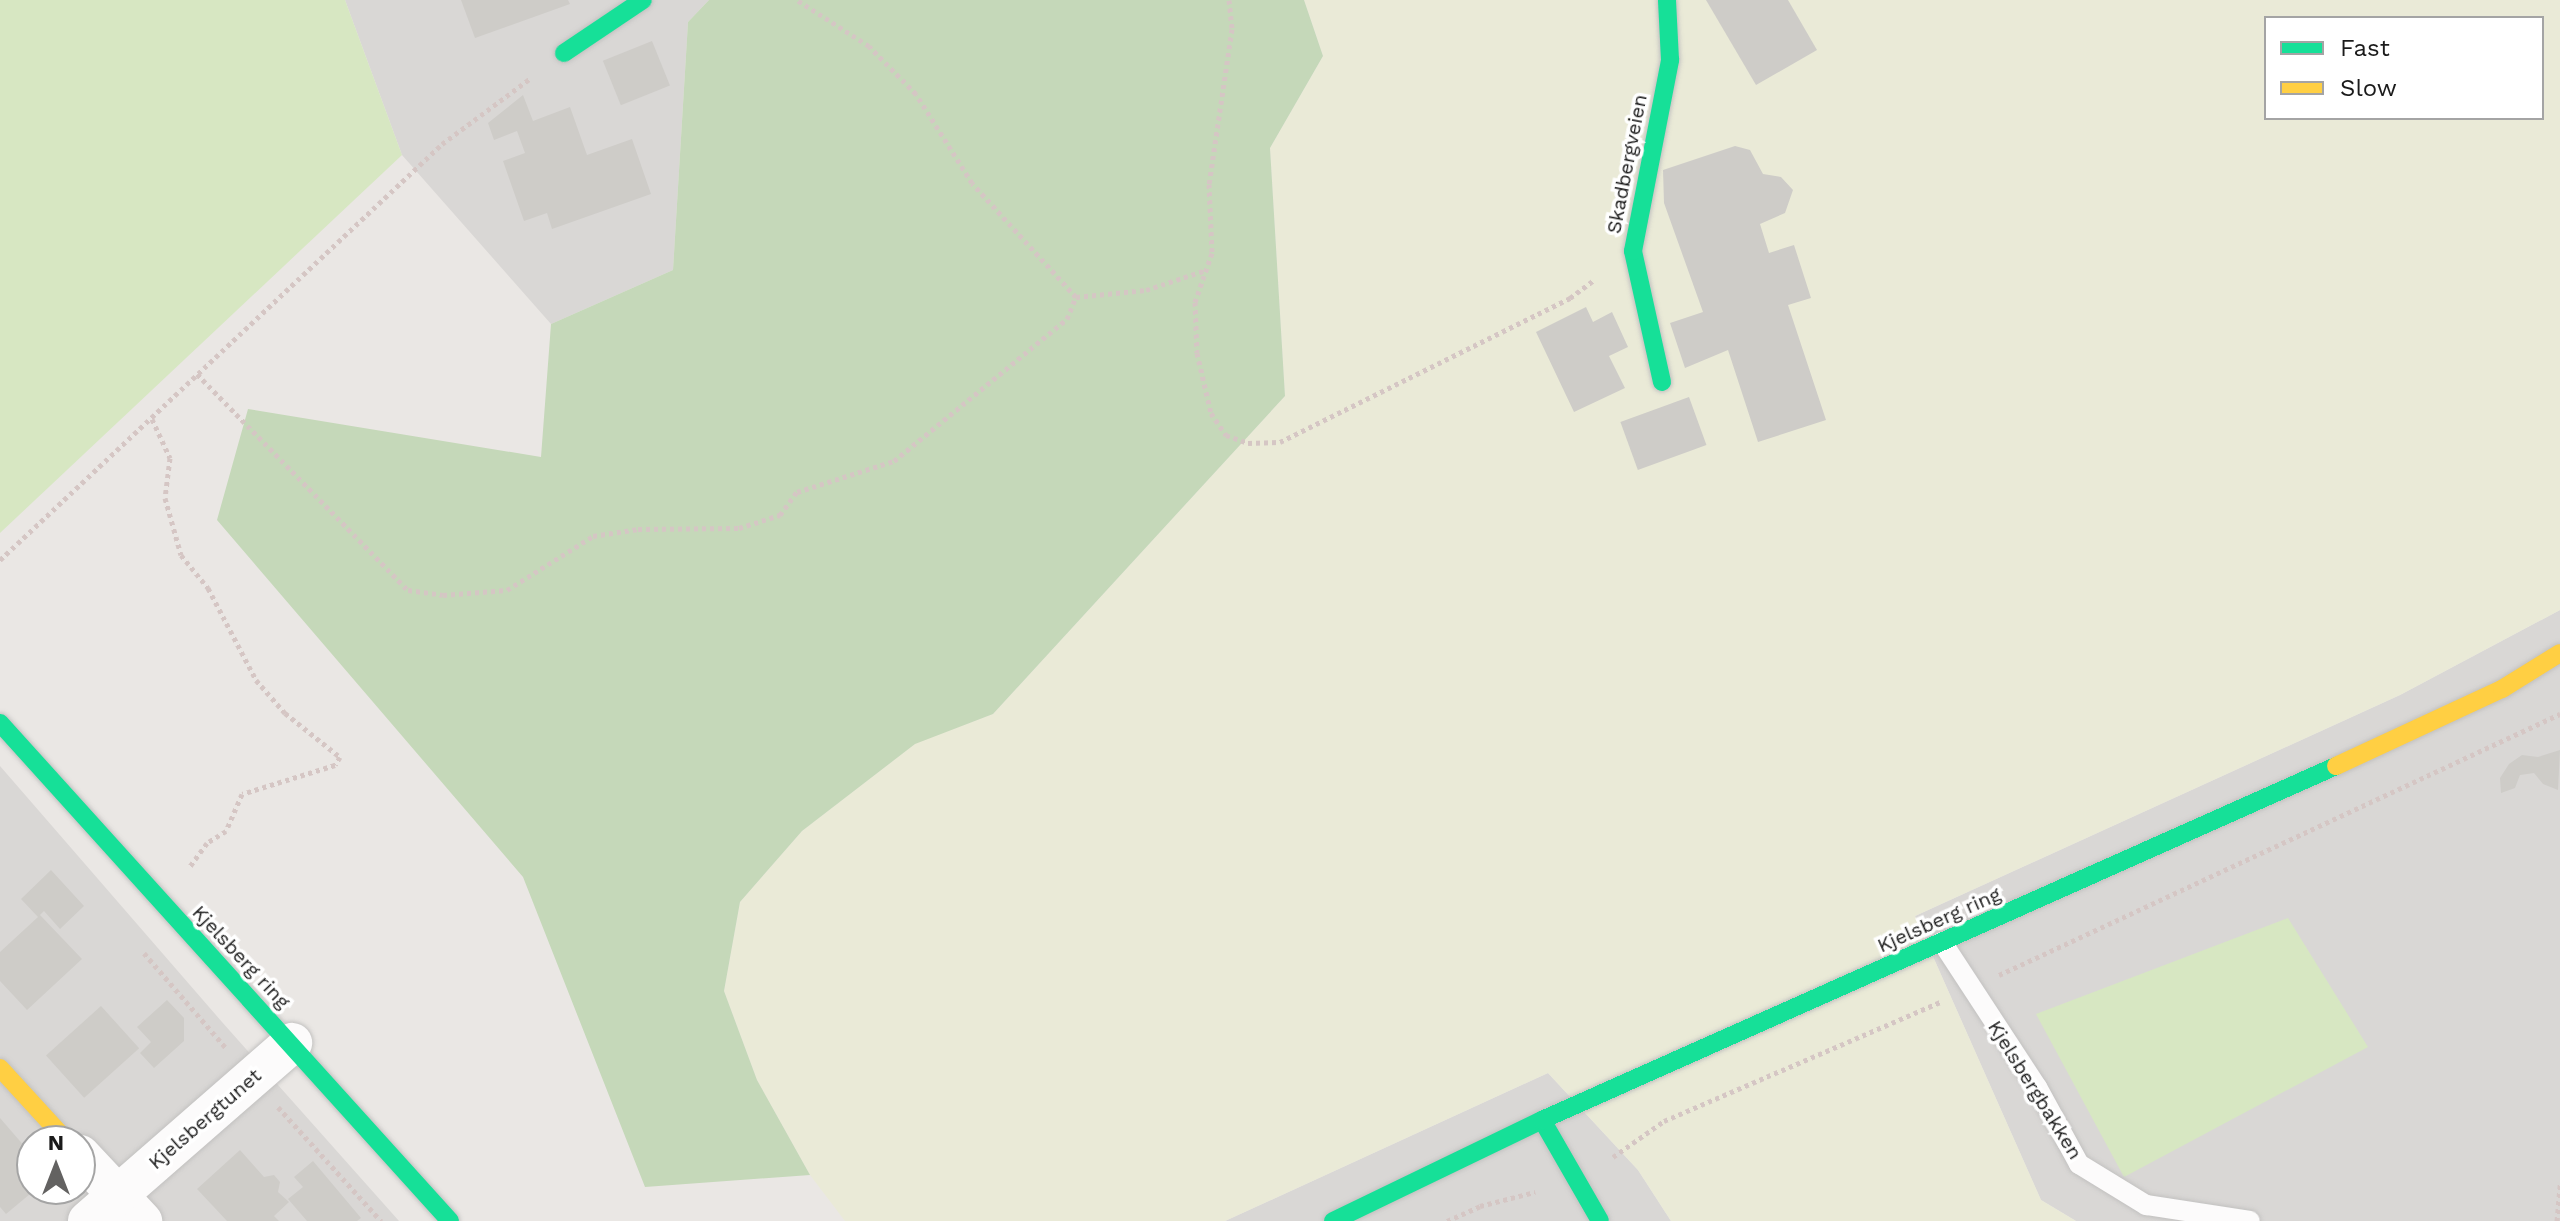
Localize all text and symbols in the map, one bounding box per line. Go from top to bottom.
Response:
legend [2264,16,2544,120]
text: Fast [2340,34,2390,62]
text: Slow [2340,74,2397,102]
street label: Skadbergveien [1602,92,1652,236]
street label: Kjelsberg ring [1874,882,2004,958]
street label: Kjelsberg ring [187,900,295,1014]
street label: Kjelsbergbakken [1983,1016,2087,1164]
street label: Kjelsbergtunet [144,1063,266,1175]
north arrow [16,1125,96,1205]
text: N [48,1130,64,1155]

